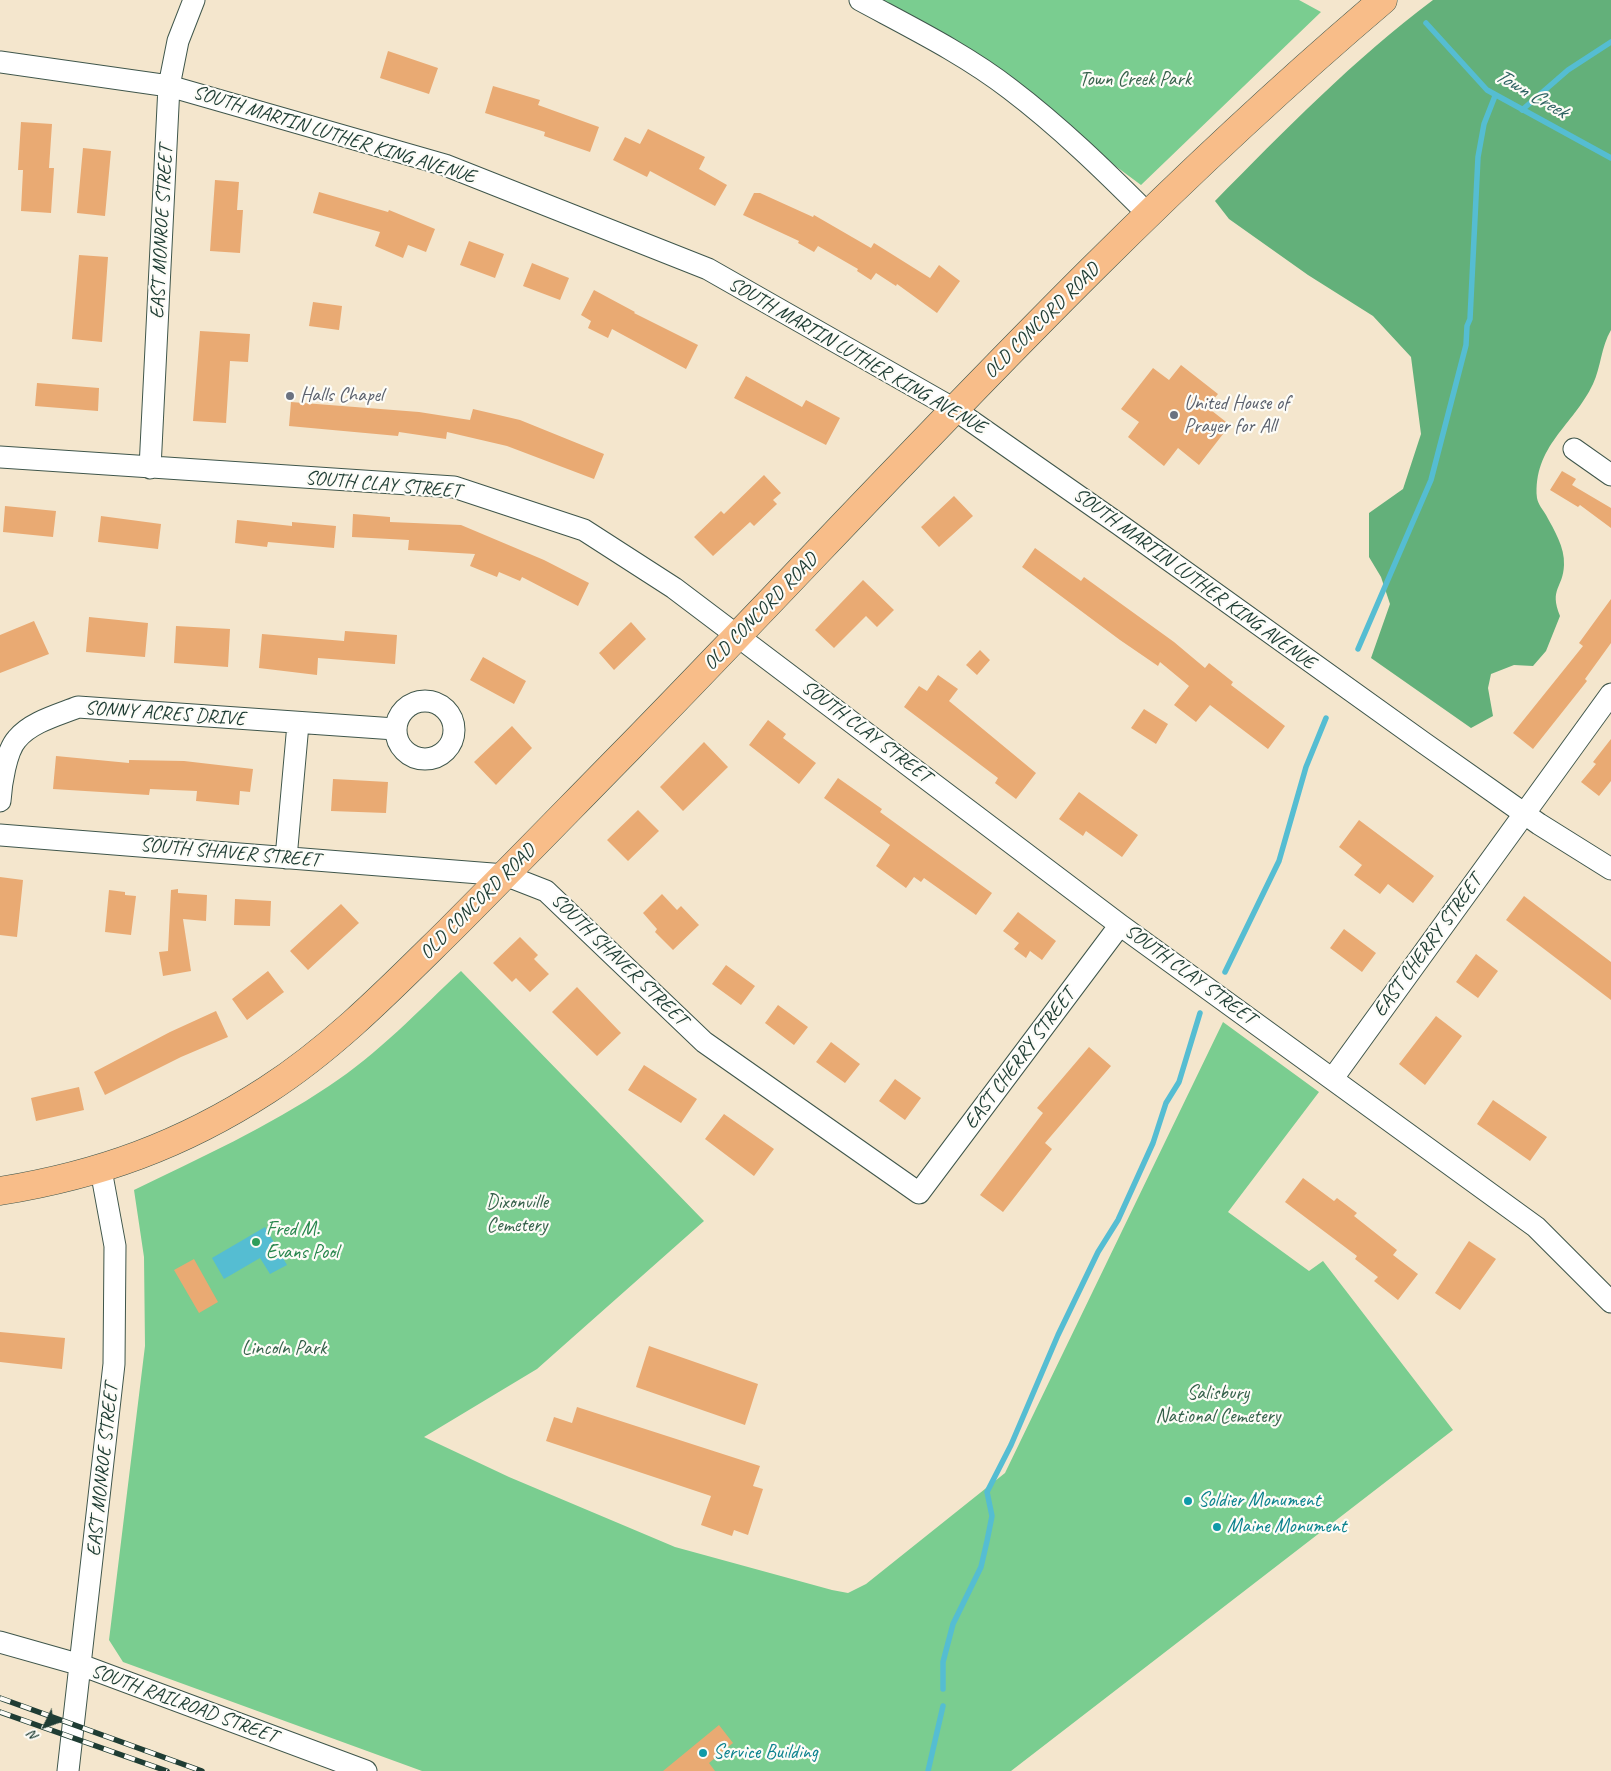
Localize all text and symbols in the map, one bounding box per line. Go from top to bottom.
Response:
water label: Town Creek [1490,63,1572,125]
park label: Town Creek Park [1079,68,1191,92]
street label: SOUTH MARTIN LUTHER KING AVENUE [190,81,478,189]
street label: EAST MONROE STREET [145,145,179,319]
street label: OLD CONCORD ROAD [979,258,1105,384]
street label: SOUTH MARTIN LUTHER KING AVENUE [724,272,990,440]
place label: Halls Chapel [300,384,383,408]
marker: Halls Chapel [284,390,296,402]
place label: United House of Prayer for All [1184,392,1289,439]
marker: United House of Prayer for All [1168,409,1180,421]
street label: SOUTH CLAY STREET [304,466,462,504]
street label: SOUTH MARTIN LUTHER KING AVENUE [1068,483,1320,675]
street label: OLD CONCORD ROAD [699,548,823,676]
street label: SOUTH CLAY STREET [796,675,936,789]
street label: SONNY ACRES DRIVE [84,696,246,732]
street label: SOUTH SHAVER STREET [139,833,321,873]
street label: OLD CONCORD ROAD [415,839,541,965]
street label: EAST CHERRY STREET [1368,870,1488,1022]
street label: SOUTH SHAVER STREET [546,889,692,1031]
street label: SOUTH CLAY STREET [1120,919,1260,1031]
street label: EAST CHERRY STREET [959,984,1081,1134]
park label: Dixonville Cemetery [486,1191,548,1238]
place label: Fred M. Evans Pool [266,1218,338,1265]
marker: Fred M. Evans Pool [250,1236,262,1248]
park label: Lincoln Park [242,1337,326,1361]
street label: EAST MONROE STREET [82,1382,124,1558]
park label: Salisbury National Cemetery [1156,1382,1280,1429]
place label: Soldier Monument [1198,1489,1320,1513]
marker: Soldier Monument [1182,1495,1194,1507]
place label: Maine Monument [1227,1515,1346,1539]
marker: Maine Monument [1211,1521,1223,1533]
street label: SOUTH RAILROAD STREET [88,1659,280,1749]
north arrow [20,1701,70,1751]
text: N [24,1727,43,1745]
place label: Service Building [713,1741,818,1765]
marker: Service Building [697,1747,709,1759]

